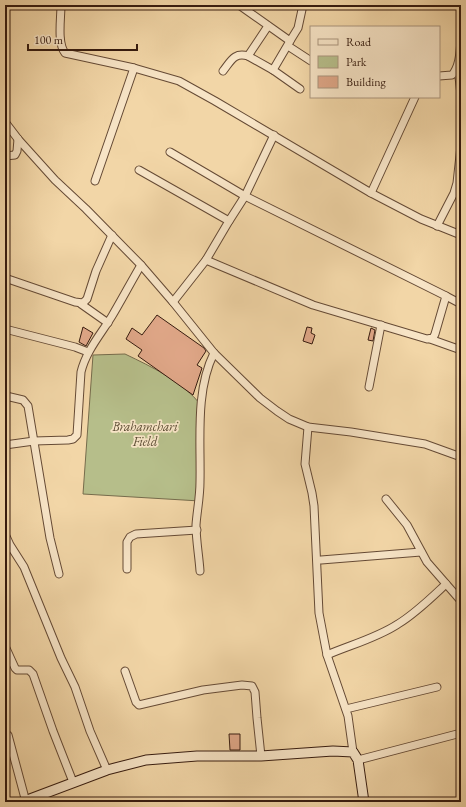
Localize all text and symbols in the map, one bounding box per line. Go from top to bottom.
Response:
scale bar [28,26,137,52]
legend [310,26,440,98]
text: 100 m [34,32,64,48]
text: Road [346,34,372,50]
text: Park [346,54,367,70]
text: Building [346,74,387,90]
park label: Brahamchari Field [111,418,179,450]

